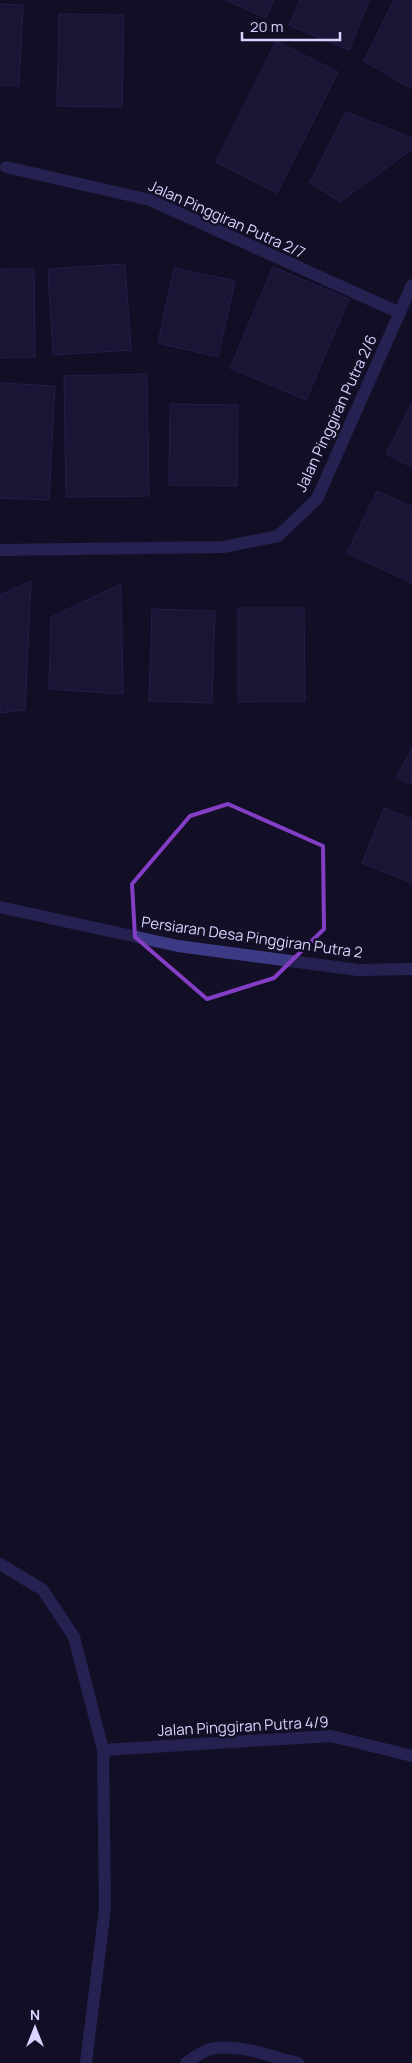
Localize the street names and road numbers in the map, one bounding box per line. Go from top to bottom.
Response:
street label: Jalan Pinggiran Putra 2/7 [145,175,309,263]
street label: Jalan Pinggiran Putra 2/6 [290,331,382,495]
street label: Persiaran Desa Pinggiran Putra 2 [140,911,364,963]
street label: Jalan Pinggiran Putra 4/9 [157,1711,329,1741]

